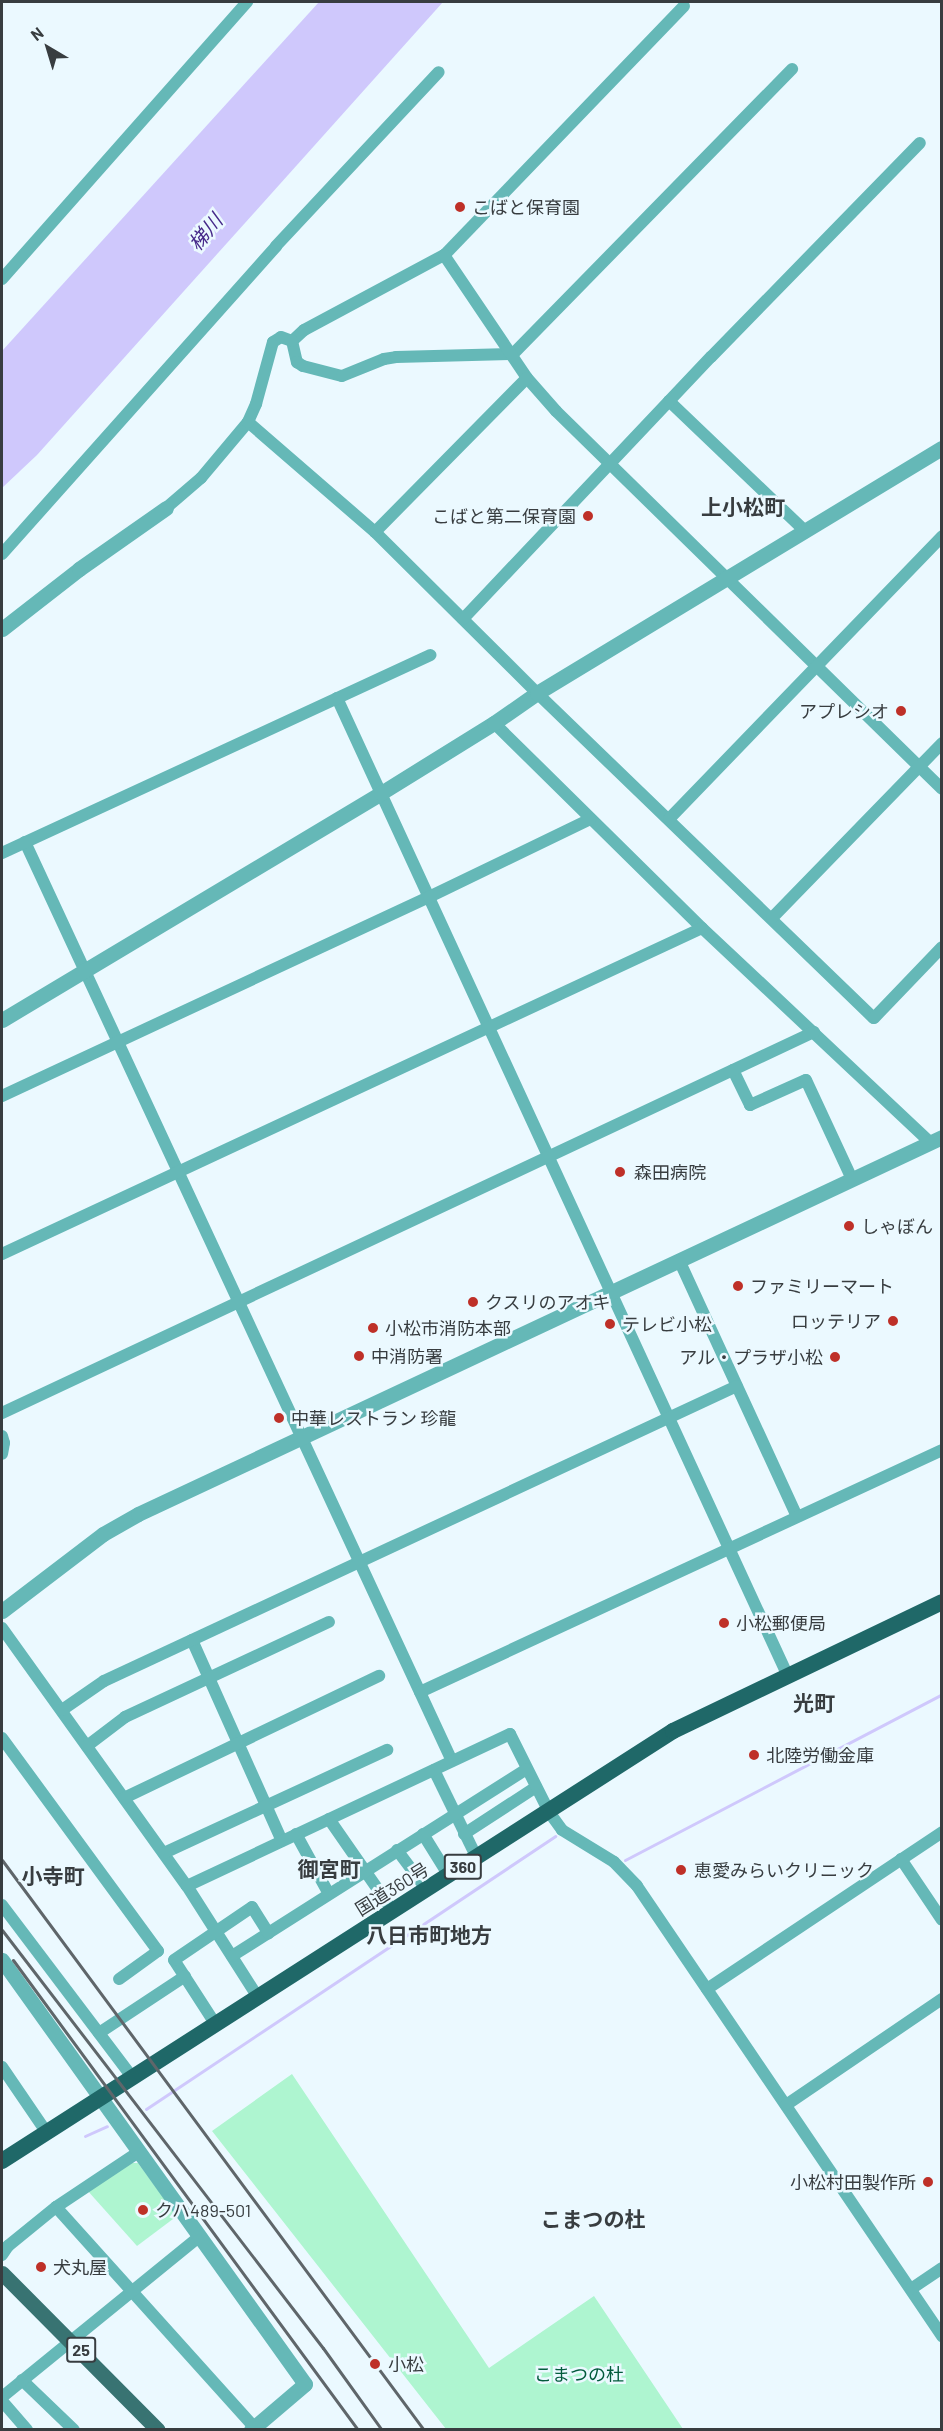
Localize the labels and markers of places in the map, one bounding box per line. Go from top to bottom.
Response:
place label: こばと保育園 [472,196,580,218]
marker: こばと保育園 [453,200,467,214]
place label: こばと第二保育園 [432,505,576,527]
marker: こばと第二保育園 [581,509,595,523]
place label: アプレシオ [799,700,889,722]
marker: アプレシオ [894,704,908,718]
place label: 森田病院 [634,1161,706,1183]
marker: 森田病院 [611,1163,629,1181]
place label: しゃぼん [861,1215,933,1237]
marker: しゃぼん [842,1219,856,1233]
place label: ファミリーマート [750,1275,894,1297]
marker: ファミリーマート [731,1279,745,1293]
place label: クスリのアオキ [485,1291,611,1313]
marker: クスリのアオキ [466,1295,480,1309]
place label: ロッテリア [791,1310,881,1332]
place label: テレビ小松 [622,1313,712,1335]
marker: ロッテリア [886,1314,900,1328]
place label: 小松市消防本部 [385,1317,511,1339]
marker: テレビ小松 [603,1317,617,1331]
marker: 小松市消防本部 [366,1321,380,1335]
place label: 中消防署 [371,1345,443,1367]
place label: アル・プラザ小松 [679,1346,823,1368]
marker: 中消防署 [352,1349,366,1363]
marker: アル・プラザ小松 [828,1350,842,1364]
place label: 中華レストラン 珍龍 [291,1407,457,1429]
marker: 中華レストラン 珍龍 [272,1411,286,1425]
place label: 小松郵便局 [736,1612,826,1634]
marker: 小松郵便局 [717,1616,731,1630]
place label: 北陸労働金庫 [766,1744,874,1766]
marker: 北陸労働金庫 [747,1748,761,1762]
place label: 恵愛みらいクリニック [694,1859,874,1881]
marker: 恵愛みらいクリニック [672,1861,690,1879]
place label: 小松村田製作所 [790,2171,916,2193]
marker: 小松村田製作所 [921,2175,935,2189]
place label: クハ489-501 [155,2199,252,2221]
marker: クハ489-501 [136,2203,150,2217]
place label: 犬丸屋 [53,2256,107,2278]
marker: 犬丸屋 [34,2260,48,2274]
place label: 小松 [388,2353,424,2375]
marker: 小松 [366,2355,384,2373]

